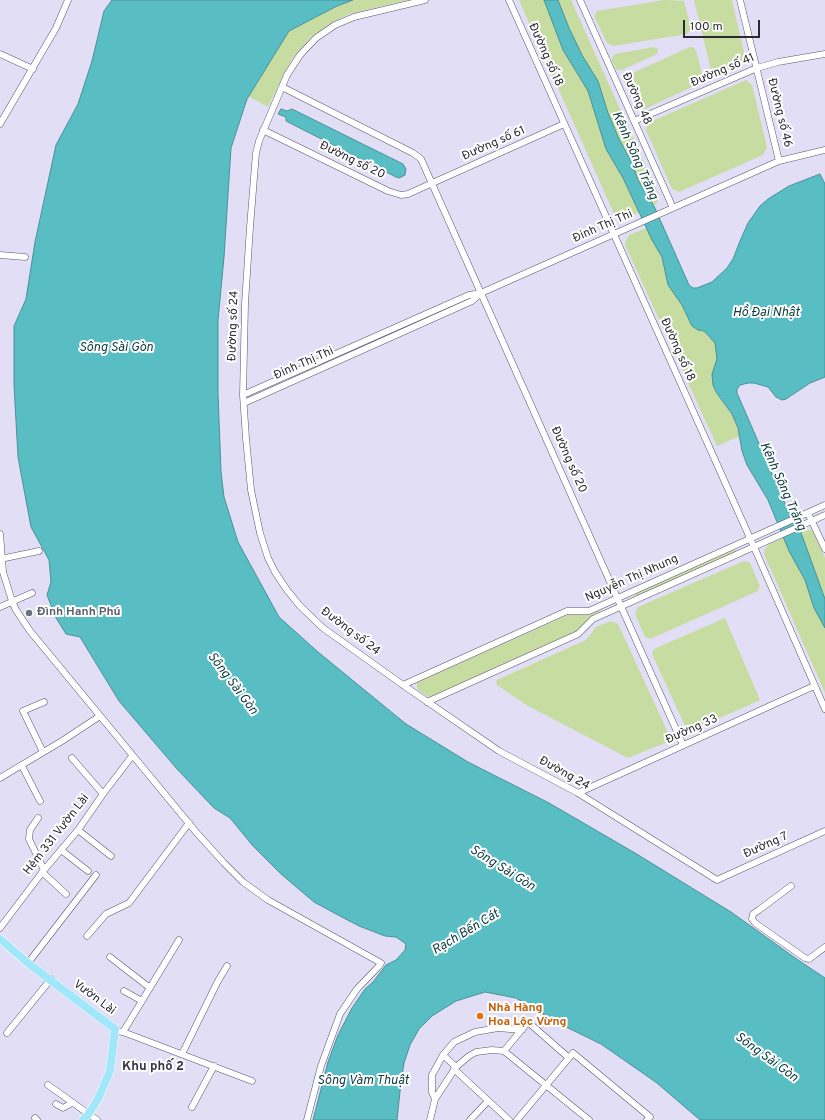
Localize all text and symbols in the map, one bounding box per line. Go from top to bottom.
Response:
scale bar [685,12,762,38]
text: 100 m [690,19,723,35]
street label: Đường số 18 [525,21,565,89]
street label: Đường số 41 [689,51,757,91]
street label: Đường 48 [618,71,654,127]
street label: Đường số 46 [763,77,795,149]
water label: Kênh Sông Trăng [608,109,660,203]
street label: Đường số 61 [460,124,528,164]
street label: Đường số 20 [317,139,387,183]
street label: Đinh Thị Thi [571,207,635,247]
street label: Đường số 24 [226,290,242,362]
water label: Hồ Đại Nhật [732,305,800,321]
street label: Đường số 18 [657,316,697,384]
water label: Sông Sài Gòn [79,340,153,356]
street label: Đinh Thị Thi [272,344,336,384]
street label: Đường số 20 [547,425,589,495]
water label: Kênh Sông Trăng [756,440,808,534]
street label: Nguyễn Thị Nhung [583,552,681,606]
street label: Đường số 24 [317,605,383,659]
place label: Đình Hanh Phú [37,606,121,620]
marker: Đình Hanh Phú [24,608,34,618]
water label: Sông Sài Gòn [203,650,261,718]
street label: Đường 33 [664,712,720,748]
street label: Đường 24 [536,754,592,794]
street label: Hẻm 331 Vườn Lài [21,792,93,878]
street label: Đường 7 [741,830,791,862]
water label: Sông Sài Gòn [466,843,538,895]
water label: Rạch Bến Cát [430,907,502,959]
street label: Vườn Lài [70,978,118,1018]
place label: Nhà Hàng Hoa Lộc Vừng [488,1002,567,1030]
marker: Nhà Hàng Hoa Lộc Vừng [475,1011,485,1021]
water label: Sông Sài Gòn [731,1030,801,1086]
district label: Khu phố 2 [122,1059,184,1075]
water label: Sông Vàm Thuật [317,1073,409,1089]

